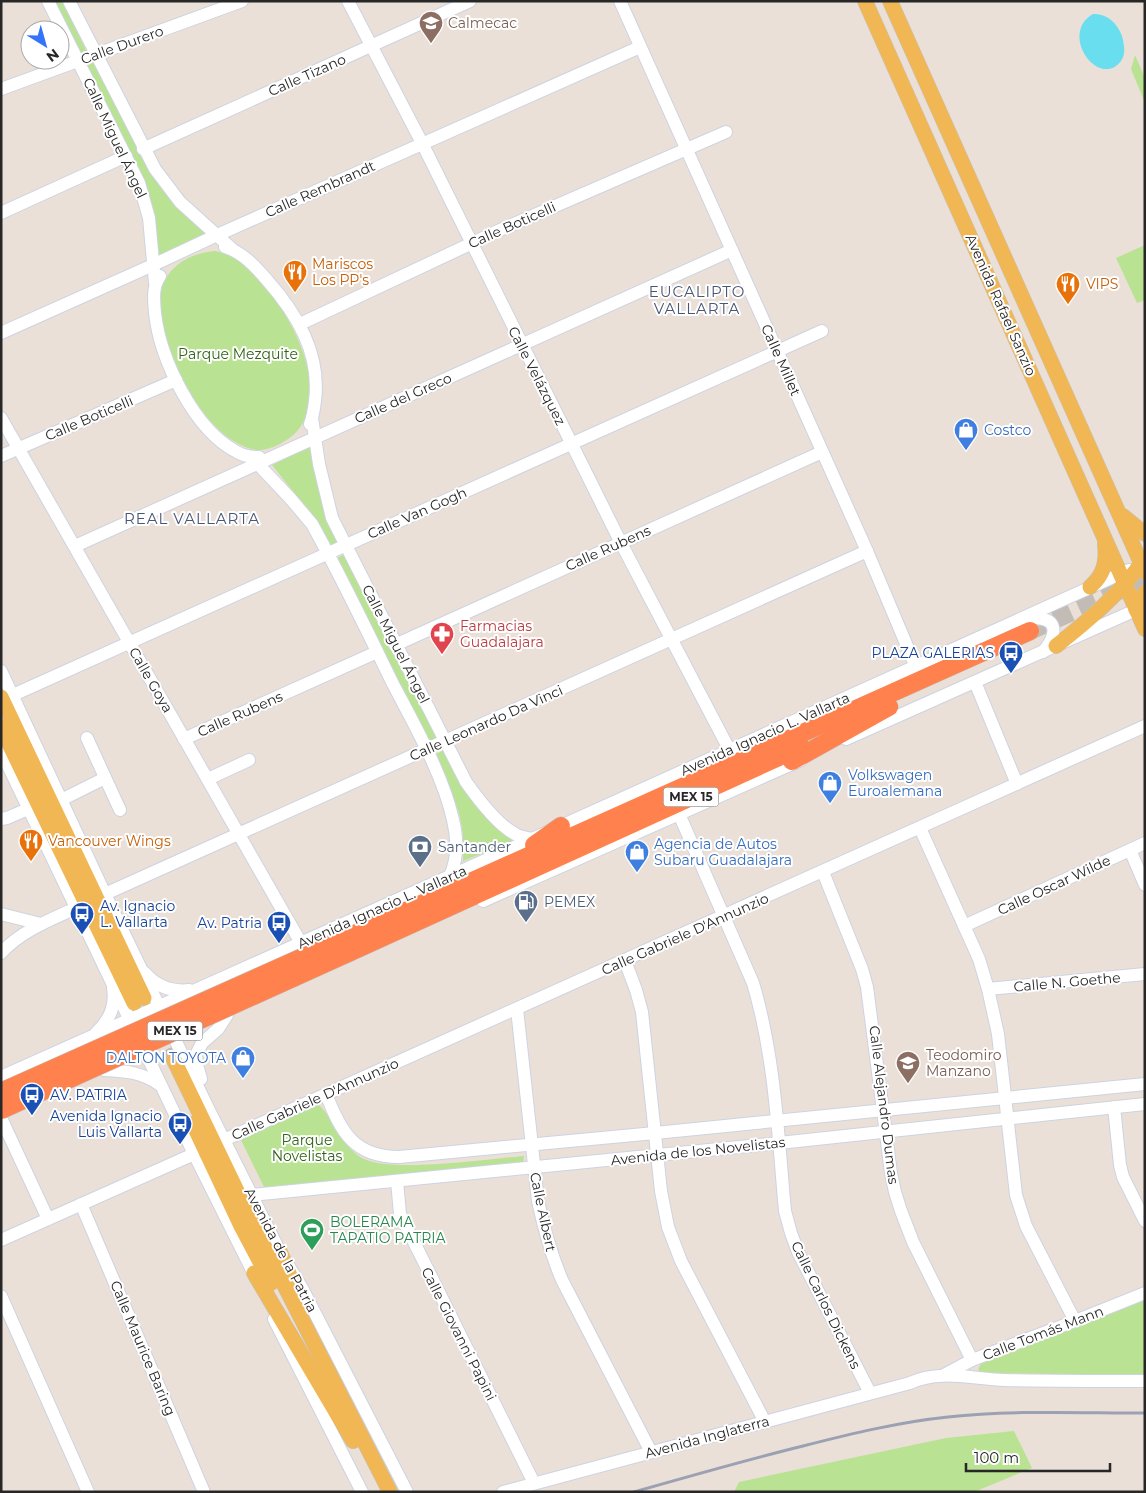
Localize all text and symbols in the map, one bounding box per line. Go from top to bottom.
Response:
school or university icon: Calmecac [418,10,444,44]
place label: Calmecac [448,14,517,32]
north arrow [20,20,70,70]
street label: Calle Durero [78,22,166,68]
text: N [43,45,63,66]
street label: Calle Tizano [265,50,349,100]
street label: Calle Miguel Ángel [79,75,151,201]
street label: Calle Rembrandt [262,157,378,221]
street label: Calle Boticelli [465,198,559,252]
street label: Avenida Rafael Sanzio [962,231,1040,379]
place label: Mariscos Los PP's [312,255,373,289]
restaurant icon: Mariscos Los PP's [282,259,308,293]
restaurant icon: VIPS [1055,271,1081,305]
place label: VIPS [1086,275,1118,293]
district label: EUCALIPTO VALLARTA [649,282,745,318]
street label: Calle Millet [757,321,805,399]
street label: Calle Velázquez [504,323,570,429]
park label: Parque Mezquite [178,345,298,363]
street label: Calle del Greco [352,368,455,427]
street label: Calle Boticelli [42,391,136,445]
shop icon: Costco [953,417,979,451]
place label: Costco [984,421,1031,439]
street label: Calle Van Gogh [365,483,469,543]
district label: REAL VALLARTA [124,509,260,528]
street label: Calle Rubens [563,521,654,575]
street label: Calle Miguel Ángel [358,582,434,706]
place label: Farmacias Guadalajara [460,617,544,651]
pharmacy icon: Farmacias Guadalajara [429,621,455,655]
bus stop icon: PLAZA GALERIAS [998,640,1024,674]
street label: Calle Goya [125,644,177,716]
place label: PLAZA GALERIAS [872,644,994,662]
street label: Calle Leonardo Da Vinci [407,681,565,765]
street label: Calle Rubens [195,687,286,741]
street label: Avenida Ignacio L. Vallarta [678,688,852,780]
place label: Volkswagen Euroalemana [848,766,942,800]
shop icon: Volkswagen Euroalemana [817,770,843,804]
road number: MEX 15 [664,788,718,806]
restaurant icon: Vancouver Wings [18,828,44,862]
place label: Vancouver Wings [48,832,171,850]
bank icon: Santander [407,834,433,868]
place label: Agencia de Autos Subaru Guadalajara [654,835,792,869]
place label: Santander [438,838,511,856]
shop icon: Agencia de Autos Subaru Guadalajara [624,839,650,873]
street label: Calle Oscar Wilde [995,851,1113,919]
street label: Avenida Ignacio L. Vallarta [295,861,469,953]
fuel station icon: PEMEX [513,889,539,923]
street label: Calle Gabriele D'Annunzio [599,889,772,979]
place label: PEMEX [544,893,595,911]
place label: Av. Ignacio L. Vallarta [100,897,176,931]
bus stop icon: Av. Ignacio L. Vallarta [69,901,95,935]
bus stop icon: Av. Patria [266,910,292,944]
place label: Av. Patria [197,914,262,932]
street label: Calle N. Goethe [1013,968,1121,996]
road number: MEX 15 [148,1021,202,1040]
street label: Calle Alejandro Dumas [865,1025,903,1186]
shop icon: DALTON TOYOTA [230,1045,256,1079]
place label: Teodomiro Manzano [926,1046,1002,1080]
place label: DALTON TOYOTA [106,1049,227,1067]
school or university icon: Teodomiro Manzano [895,1050,921,1084]
street label: Calle Gabriele D'Annunzio [229,1054,402,1144]
bus stop icon: AV. PATRIA [19,1082,45,1116]
place label: AV. PATRIA [50,1086,128,1104]
place label: Avenida Ignacio Luis Vallarta [50,1107,162,1141]
bus stop icon: Avenida Ignacio Luis Vallarta [167,1111,193,1145]
park label: Parque Novelistas [272,1131,342,1165]
street label: Avenida de los Novelistas [610,1133,786,1169]
street label: Calle Albert [526,1171,560,1254]
street label: Avenida de la Patria [240,1184,322,1316]
place label: BOLERAMA TAPATIO PATRIA [330,1213,447,1247]
sports icon: BOLERAMA TAPATIO PATRIA [299,1217,325,1251]
street label: Calle Carlos Dickens [787,1238,865,1372]
street label: Calle Giovanni Papini [418,1264,500,1404]
street label: Calle Maurice Baring [106,1278,180,1418]
street label: Calle Tomás Mann [980,1302,1106,1364]
street label: Avenida Inglaterra [643,1412,771,1462]
scale bar [966,1440,1110,1472]
text: 100 m [974,1448,1019,1467]

